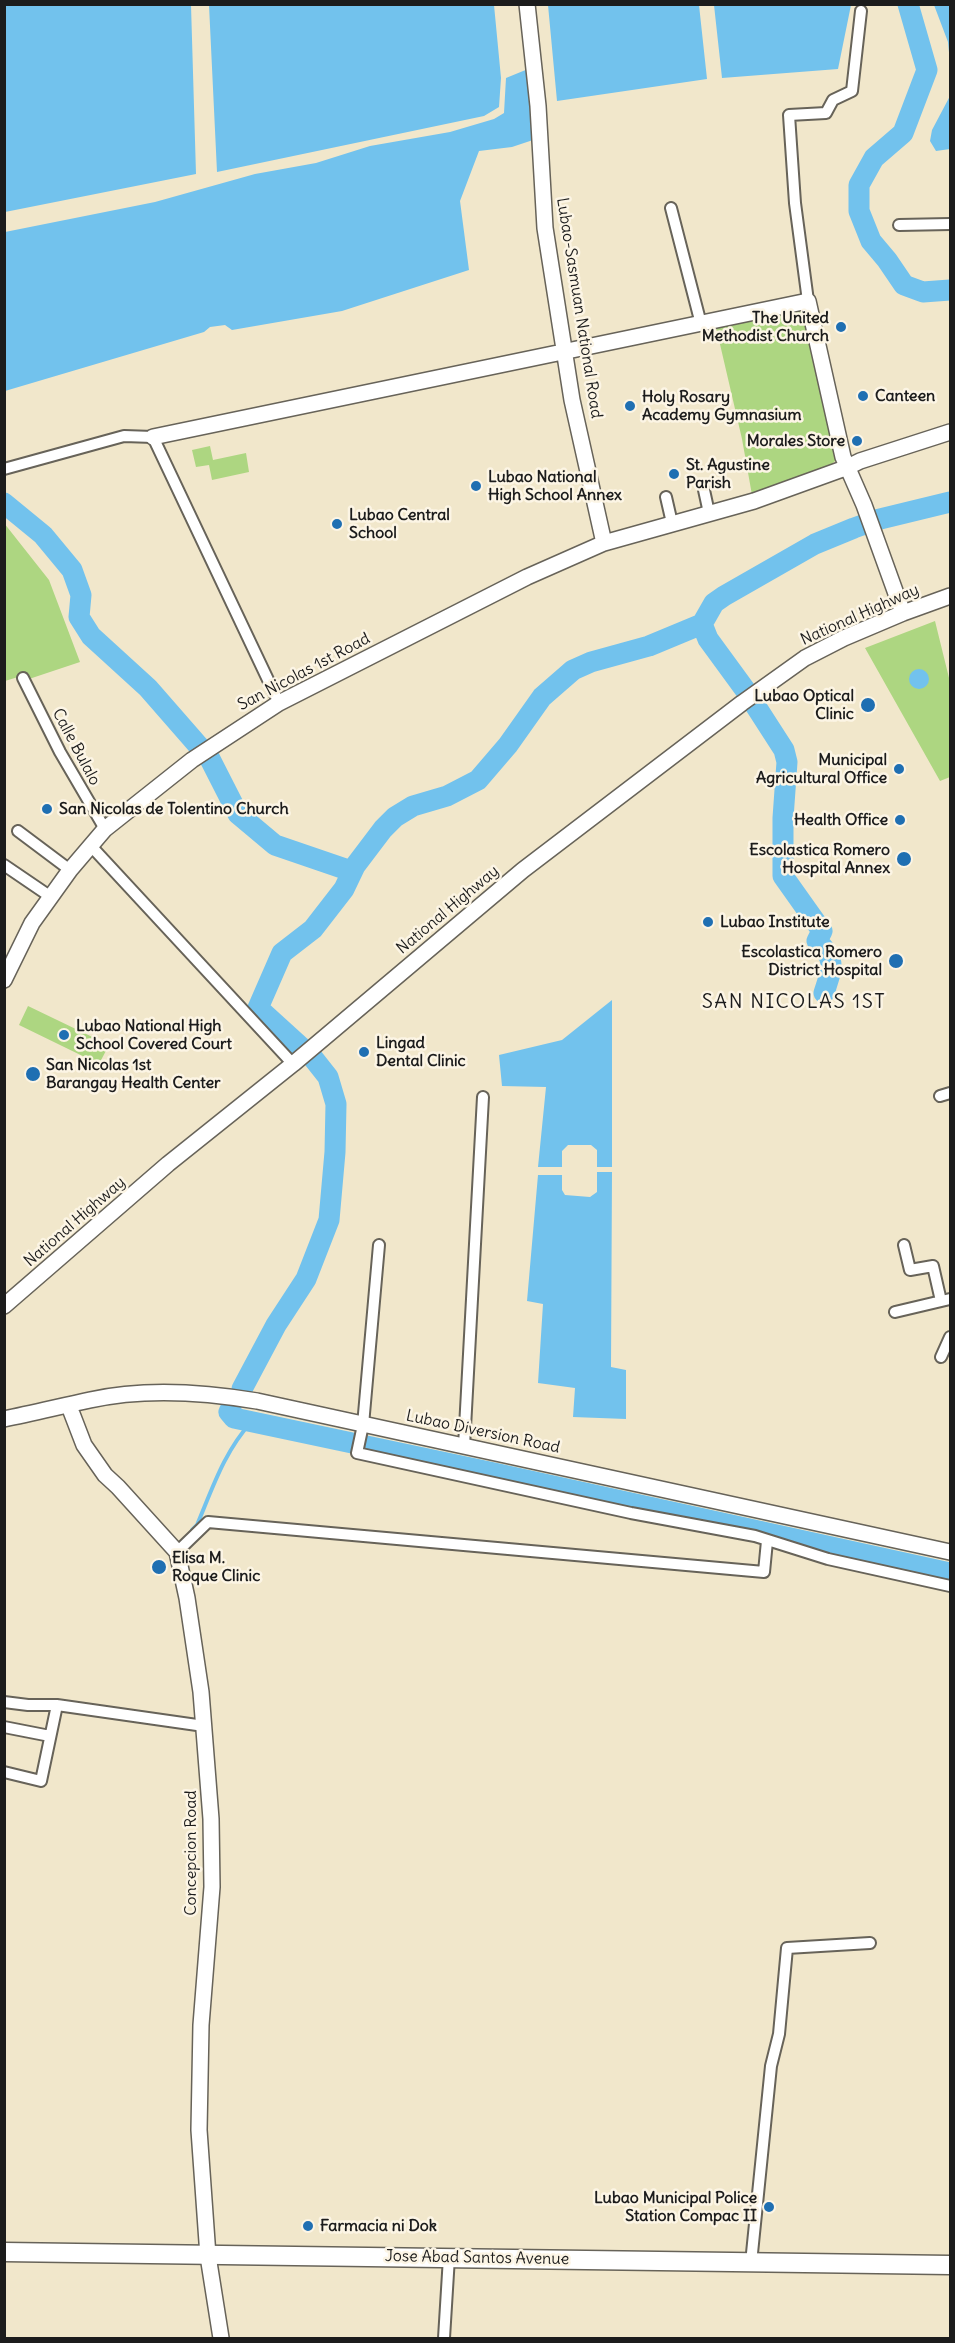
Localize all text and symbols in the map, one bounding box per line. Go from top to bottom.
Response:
street label: Lubao-Sasmuan National Road [552,196,606,420]
place label: The United Methodist Church [702,308,829,346]
marker: The United Methodist Church [834,320,848,334]
place label: Canteen [875,386,935,406]
place label: Holy Rosary Academy Gymnasium [642,387,801,425]
marker: Canteen [856,389,870,403]
marker: Holy Rosary Academy Gymnasium [623,399,637,413]
place label: Morales Store [747,431,845,451]
marker: Morales Store [850,434,864,448]
place label: St. Agustine Parish [686,455,770,493]
place label: Lubao National High School Annex [488,467,622,505]
marker: St. Agustine Parish [667,467,681,481]
marker: Lubao National High School Annex [469,479,483,493]
place label: Lubao Central School [349,505,450,543]
marker: Lubao Central School [330,517,344,531]
street label: National Highway [798,580,922,650]
street label: San Nicolas 1st Road [235,629,373,715]
place label: Lubao Optical Clinic [754,686,854,724]
marker: Lubao Optical Clinic [859,696,877,714]
street label: Calle Bulalo [48,705,104,789]
place label: Municipal Agricultural Office [756,750,887,788]
marker: Municipal Agricultural Office [892,762,906,776]
place label: San Nicolas de Tolentino Church [59,799,289,819]
marker: San Nicolas de Tolentino Church [40,802,54,816]
place label: Health Office [794,810,888,830]
marker: Health Office [893,813,907,827]
place label: Escolastica Romero Hospital Annex [749,840,890,878]
marker: Escolastica Romero Hospital Annex [895,850,913,868]
street label: National Highway [393,862,503,958]
place label: Lubao Institute [720,912,830,932]
marker: Lubao Institute [701,915,715,929]
place label: Escolastica Romero District Hospital [741,942,882,980]
marker: Escolastica Romero District Hospital [887,952,905,970]
district label: SAN NICOLAS 1ST [702,990,886,1014]
place label: Lubao National High School Covered Court [76,1016,232,1054]
marker: Lubao National High School Covered Court [57,1028,71,1042]
place label: Lingad Dental Clinic [376,1033,466,1071]
marker: Lingad Dental Clinic [357,1045,371,1059]
place label: San Nicolas 1st Barangay Health Center [46,1055,221,1093]
marker: San Nicolas 1st Barangay Health Center [24,1065,42,1083]
street label: National Highway [21,1173,129,1271]
street label: Lubao Diversion Road [404,1406,562,1458]
place label: Elisa M. Roque Clinic [172,1548,260,1586]
marker: Elisa M. Roque Clinic [150,1558,168,1576]
street label: Concepcion Road [181,1790,201,1916]
place label: Lubao Municipal Police Station Compac II [594,2188,757,2226]
marker: Lubao Municipal Police Station Compac II [762,2200,776,2214]
place label: Farmacia ni Dok [320,2216,437,2236]
marker: Farmacia ni Dok [301,2219,315,2233]
street label: Jose Abad Santos Avenue [385,2247,569,2269]

